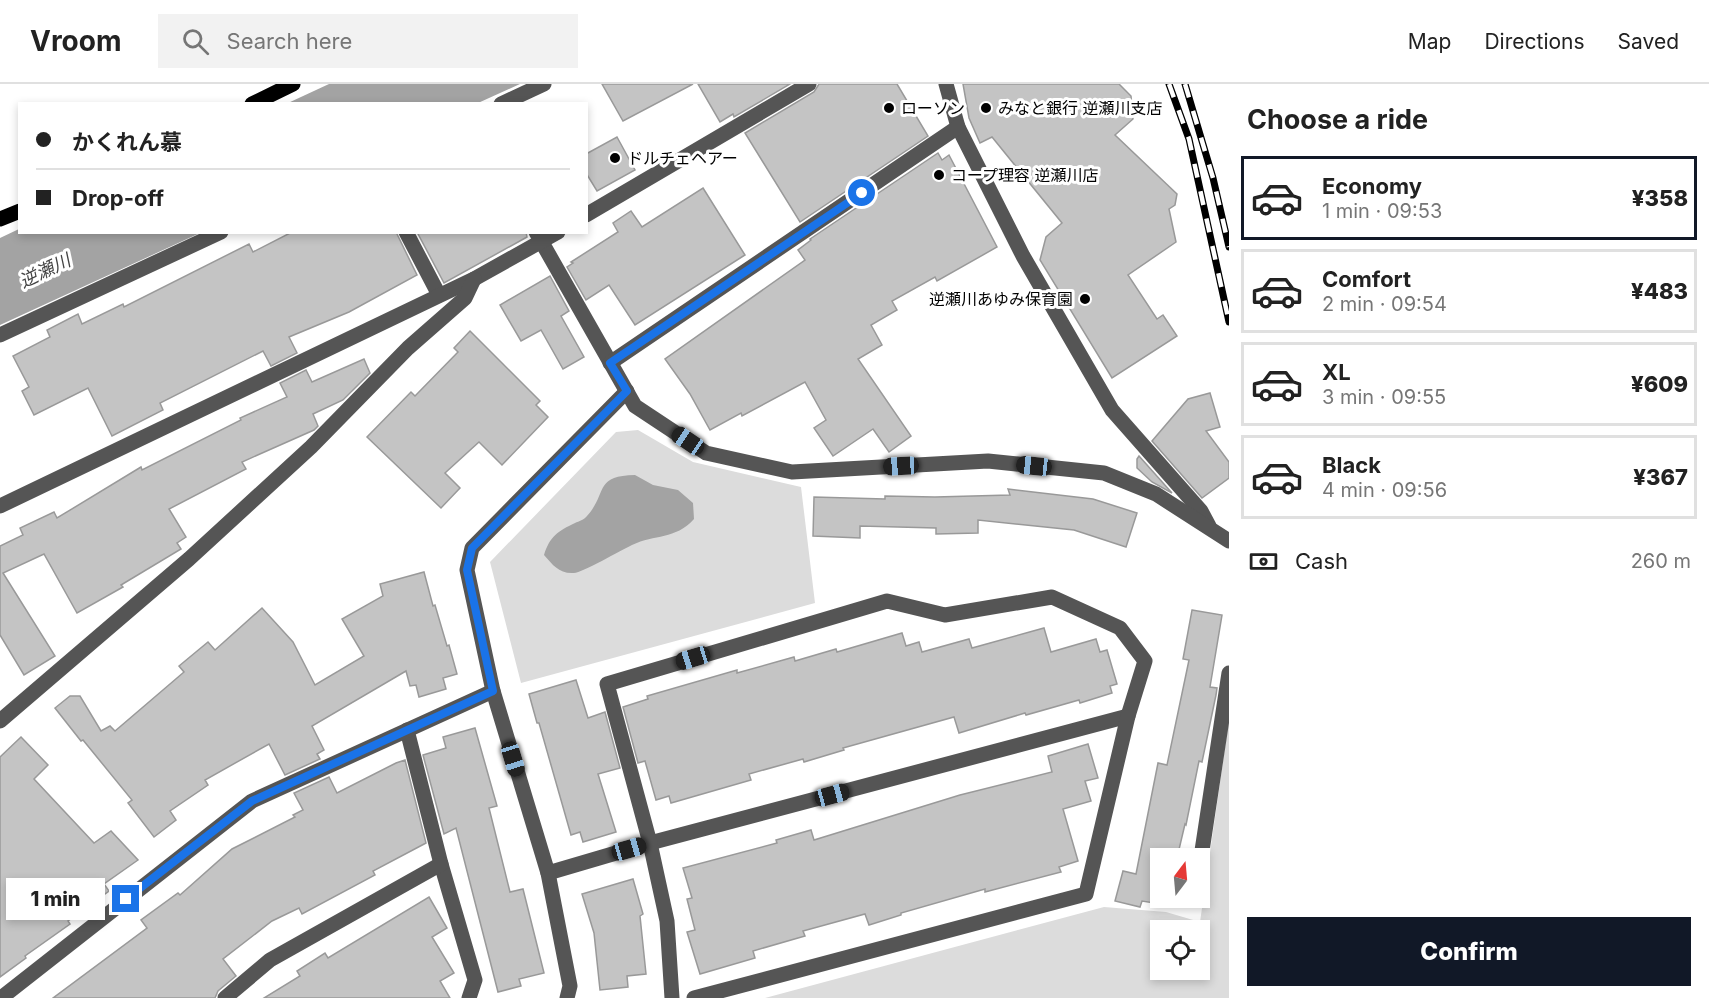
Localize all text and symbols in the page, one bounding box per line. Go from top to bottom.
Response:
search box [158,14,578,68]
text: Vroom [30,24,122,58]
icon: search [179,25,212,58]
text: Search here [227,28,352,54]
text: Map [1408,29,1451,54]
text: Directions [1484,29,1585,54]
text: Saved [1618,29,1679,54]
place label: ローソン [901,98,965,118]
place label: みなと銀行 逆瀬川支店 [998,98,1163,118]
marker: ローソン [882,101,896,115]
marker: みなと銀行 逆瀬川支店 [979,101,993,115]
text: Choose a ride [1247,103,1428,136]
text: かくれん慕 [72,129,182,155]
place label: ドルチェヘアー [627,148,738,168]
marker: ドルチェヘアー [608,151,622,165]
place label: コープ理容 逆瀬川店 [951,165,1099,185]
marker: コープ理容 逆瀬川店 [932,168,946,182]
icon: car [1250,171,1304,225]
text: Economy [1322,173,1422,199]
route start [848,179,875,206]
text: Drop-off [72,185,164,211]
text: ¥358 [1632,185,1688,211]
text: 1 min · 09:53 [1322,199,1442,223]
water label: 逆瀬川 [16,248,75,292]
icon: car [1250,264,1304,318]
text: Comfort [1322,266,1411,292]
text: ¥483 [1631,278,1688,304]
place label: 逆瀬川あゆみ保育園 [929,289,1073,309]
marker: 逆瀬川あゆみ保育園 [1078,292,1092,306]
text: 2 min · 09:54 [1322,292,1447,316]
icon: car [1250,357,1304,411]
text: XL [1322,359,1351,385]
text: ¥609 [1631,371,1688,397]
text: 3 min · 09:55 [1322,385,1446,409]
car [668,423,708,459]
icon: car [1250,450,1304,504]
text: Black [1322,452,1381,478]
car [1015,455,1053,477]
car [883,456,919,476]
text: ¥367 [1633,464,1688,490]
text: 4 min · 09:56 [1322,478,1447,502]
icon: cash [1247,545,1280,578]
text: Cash [1295,548,1348,574]
text: 260 m [1631,549,1691,573]
car [673,644,713,672]
car [499,739,527,779]
car [812,782,852,808]
car [609,835,649,863]
north arrow [1150,848,1210,908]
map controls [1150,848,1210,980]
callout: 1 min [6,878,105,920]
route end [112,885,139,912]
text: 1 min [30,887,81,911]
button: Confirm [1247,917,1691,986]
button: locate [1150,920,1210,980]

